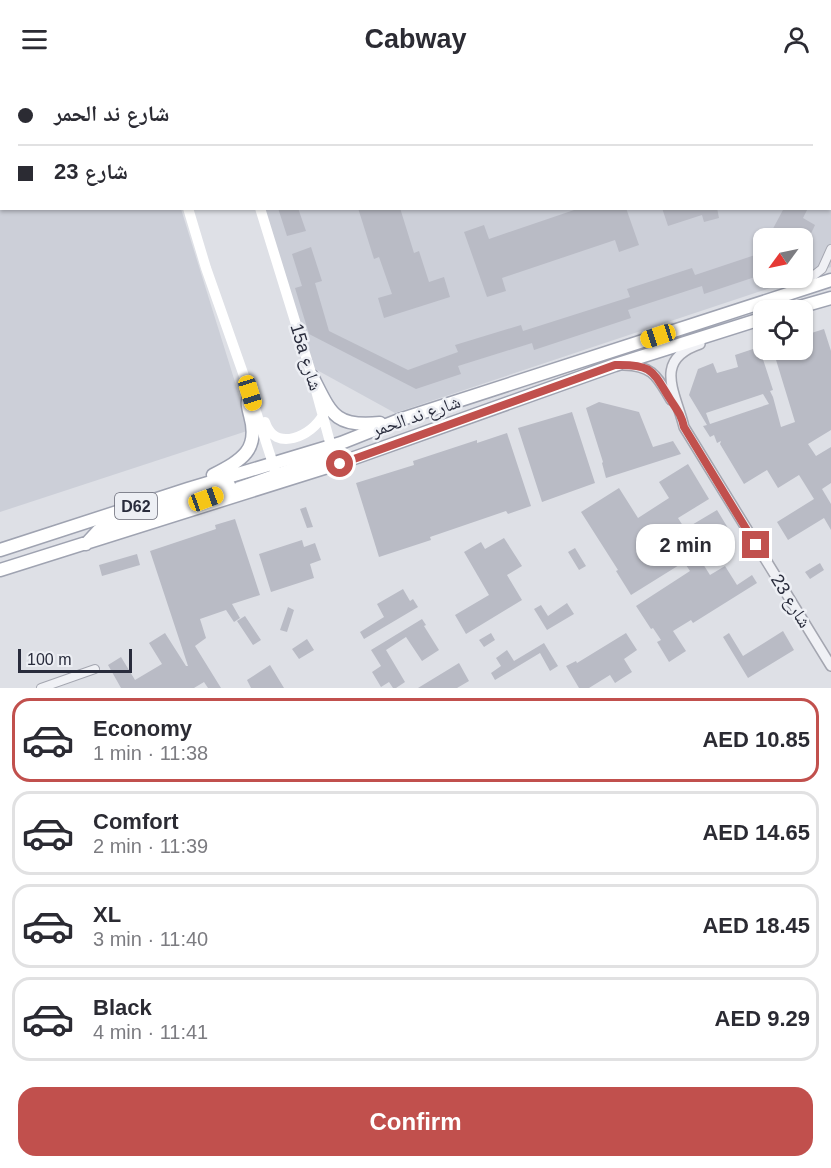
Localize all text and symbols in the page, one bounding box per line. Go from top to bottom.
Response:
icon: menu [18,23,51,56]
icon: person [780,23,813,56]
text: Cabway [364,24,467,54]
text: شارع ند الحمر [54,101,170,126]
text: شارع 23 [54,159,128,184]
north arrow [753,228,813,288]
map controls [753,228,813,360]
button: locate [753,300,813,360]
street label: 15a شارع [285,321,326,393]
car [638,322,678,350]
car [236,373,264,413]
street label: شارع ند الحمر [368,391,463,442]
route start [326,450,353,477]
car [186,484,226,514]
road number: D62 [115,493,157,519]
callout: 2 min [636,524,735,566]
route end [742,531,769,558]
text: 2 min [659,534,712,556]
street label: شارع 23 [766,571,815,632]
scale bar [18,646,132,674]
text: 100 m [27,651,71,668]
icon: car [21,713,75,767]
text: Economy [93,716,192,741]
text: AED 10.85 [702,727,810,752]
text: 1 min · 11:38 [93,742,208,764]
icon: car [21,806,75,860]
text: Comfort [93,809,179,834]
text: AED 14.65 [702,820,810,845]
text: 2 min · 11:39 [93,835,208,857]
icon: car [21,899,75,953]
text: XL [93,902,121,927]
text: AED 18.45 [702,913,810,938]
text: 3 min · 11:40 [93,928,208,950]
icon: car [21,992,75,1046]
text: Black [93,995,152,1020]
text: AED 9.29 [715,1006,810,1031]
text: 4 min · 11:41 [93,1021,208,1043]
button: Confirm [18,1087,813,1156]

